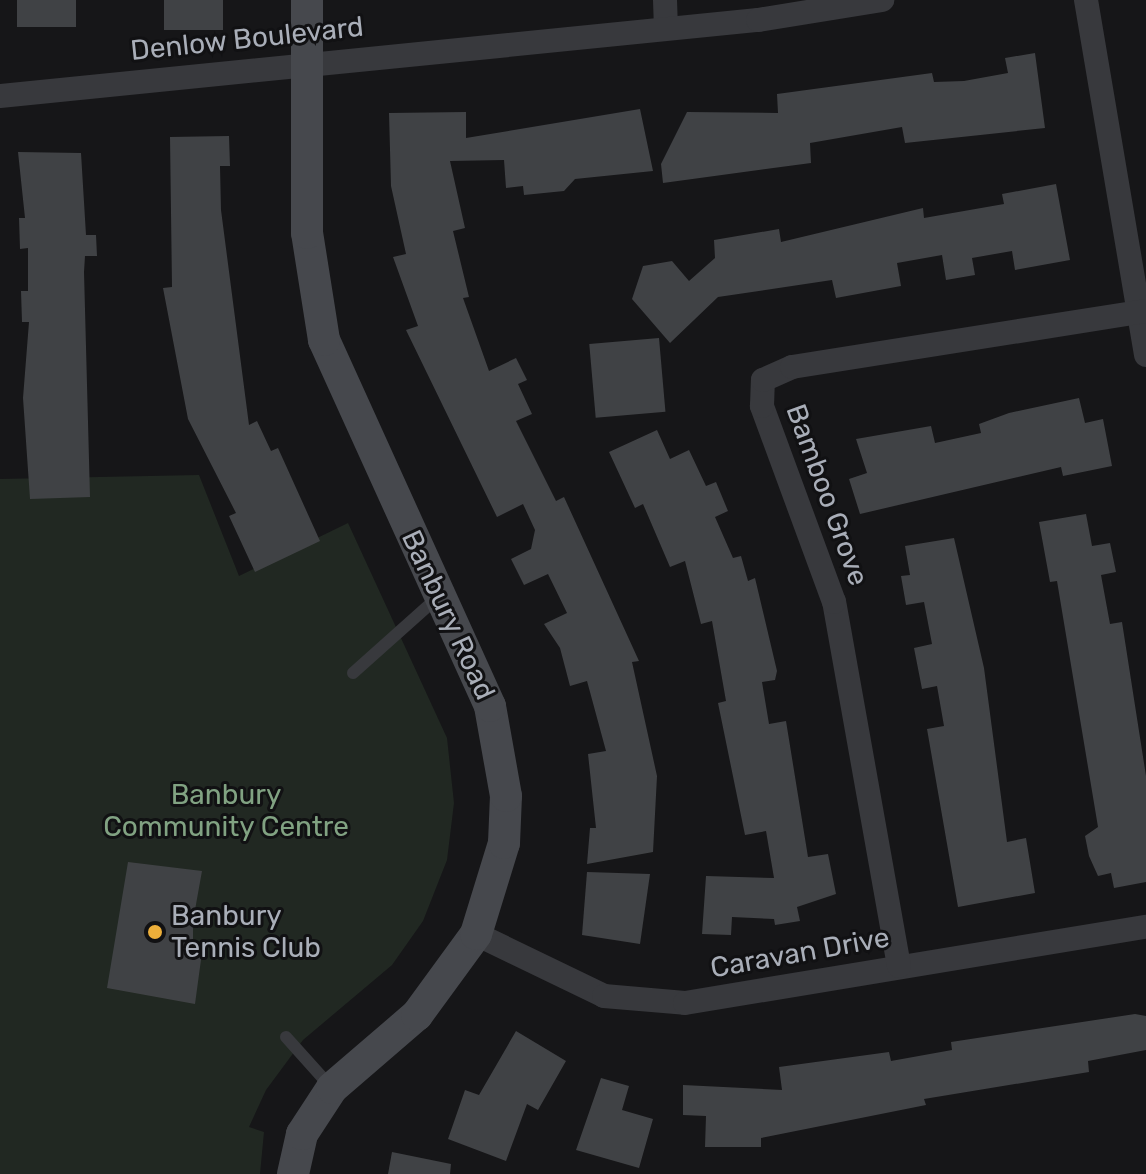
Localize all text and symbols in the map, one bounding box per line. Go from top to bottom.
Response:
street label: Denlow Boulevard [129,10,365,68]
street label: Bamboo Grove [779,400,875,590]
street label: Banbury Road [394,525,502,705]
park label: Banbury Community Centre [103,778,349,844]
place label: Banbury Tennis Club [171,899,321,965]
street label: Caravan Drive [708,921,892,985]
marker: Banbury Tennis Club [146,923,164,941]

